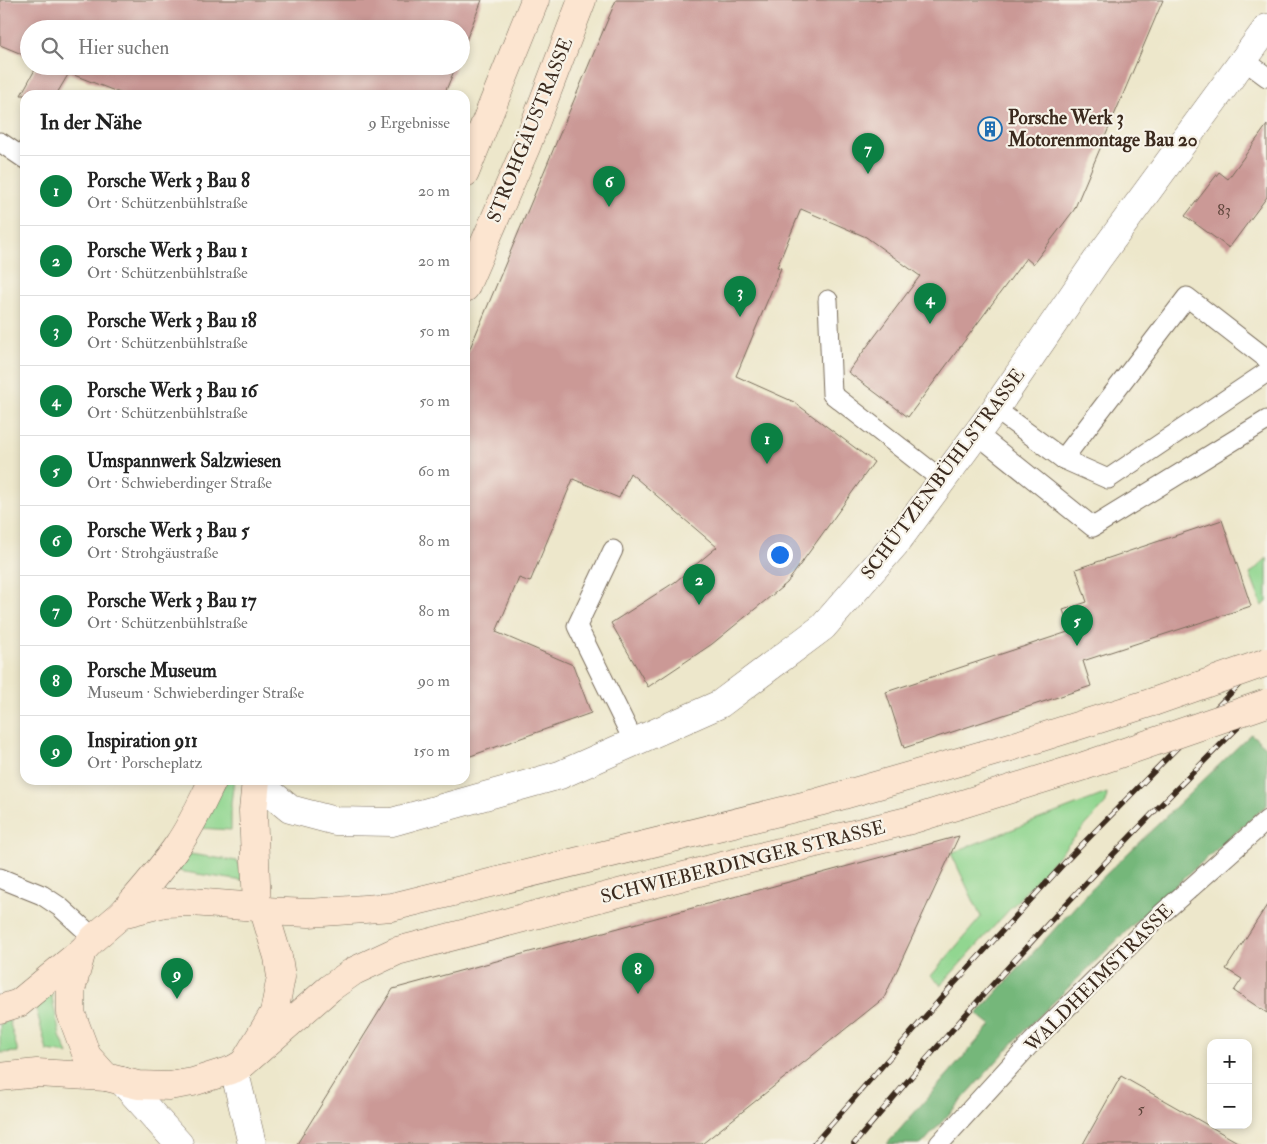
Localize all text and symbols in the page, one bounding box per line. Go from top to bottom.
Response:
search box [20,20,470,75]
street label: STROHGÄUSTRASSE [481,33,578,226]
icon: search [38,34,66,62]
text: Hier suchen [78,36,169,60]
place label: Porsche Werk 3 Motorenmontage Bau 20 [1007,106,1198,153]
text: In der Nähe [40,109,142,136]
text: 9 Ergebnisse [368,113,450,133]
building icon: Porsche Werk 3 Motorenmontage Bau 20 [977,116,1003,142]
pin: 7 [852,133,884,174]
pin: 6 [593,166,625,207]
text: Porsche Werk 3 Bau 8 [87,169,250,193]
text: 1 [53,181,59,201]
text: 20 m [418,181,450,201]
text: Ort · Schützenbühlstraße [87,193,248,213]
house number: 83 [1217,200,1231,220]
text: Porsche Werk 3 Bau 1 [87,239,248,263]
text: 2 [52,251,60,271]
text: 20 m [418,251,450,271]
text: Ort · Schützenbühlstraße [87,263,248,283]
pin: 3 [724,276,756,317]
pin: 4 [914,283,946,324]
text: Porsche Werk 3 Bau 18 [87,309,257,333]
text: 3 [53,321,59,341]
text: 50 m [419,321,450,341]
text: Ort · Schützenbühlstraße [87,333,248,353]
street label: SCHÜTZENBÜHLSTRASSE [856,364,1030,584]
text: Porsche Werk 3 Bau 16 [87,379,257,403]
text: 4 [52,391,60,411]
text: 50 m [419,391,450,411]
text: Ort · Schützenbühlstraße [87,403,248,423]
pin: 1 [751,423,783,464]
text: Umspannwerk Salzwiesen [87,449,281,473]
text: 5 [52,461,60,481]
text: 60 m [418,461,450,481]
text: Ort · Schwieberdinger Straße [87,473,272,493]
text: Porsche Werk 3 Bau 5 [87,519,249,543]
text: 6 [52,531,60,551]
text: 80 m [419,531,450,551]
your location [767,542,793,568]
text: Ort · Strohgäustraße [87,543,218,563]
pin: 2 [683,564,715,605]
text: Porsche Werk 3 Bau 17 [87,589,256,613]
text: 7 [52,601,60,621]
text: 80 m [419,601,450,621]
pin: 5 [1061,605,1093,646]
text: Ort · Schützenbühlstraße [87,613,248,633]
text: Porsche Museum [87,659,217,683]
text: 8 [52,671,60,691]
text: 90 m [418,671,450,691]
text: Museum · Schwieberdinger Straße [87,683,304,703]
text: Inspiration 911 [87,729,198,753]
text: 9 [52,741,60,761]
text: 150 m [413,741,450,761]
text: Ort · Porscheplatz [87,753,202,773]
street label: SCHWIEBERDINGER STRASSE [598,815,888,909]
street label: WALDHEIMSTRASSE [1019,899,1178,1058]
pin: 8 [622,953,654,994]
pin: 9 [161,958,193,999]
map controls [1207,1039,1252,1129]
button: + [1207,1039,1252,1084]
button: − [1207,1084,1252,1129]
house number: 5 [1137,1099,1145,1119]

